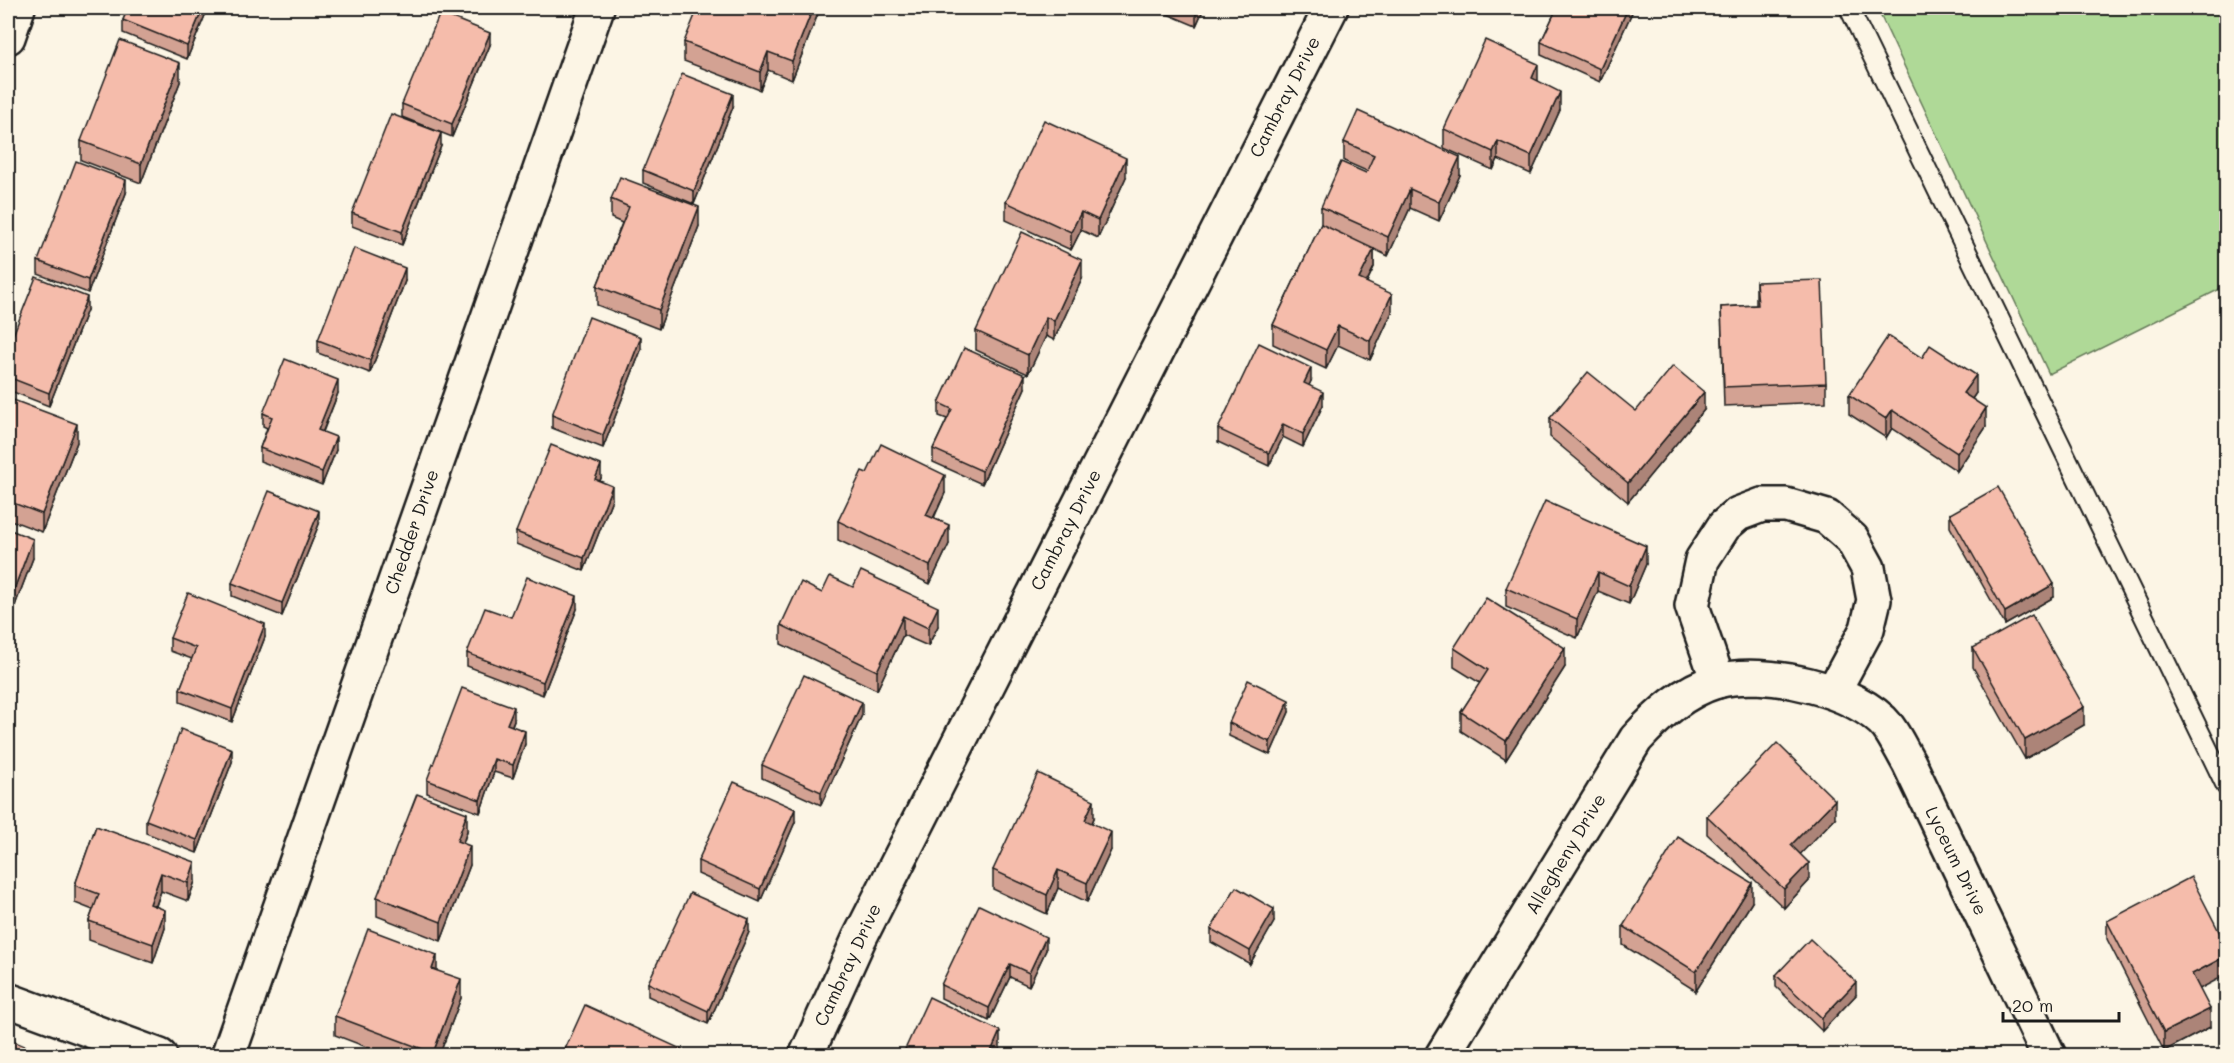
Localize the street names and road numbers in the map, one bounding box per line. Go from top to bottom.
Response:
street label: Cambray Drive [1243,32,1325,161]
street label: Cambray Drive [1024,465,1106,594]
street label: Chedder Drive [378,466,444,597]
street label: Allegheny Drive [1520,789,1611,918]
street label: Lyceum Drive [1920,802,1994,919]
street label: Cambray Drive [808,899,886,1030]

